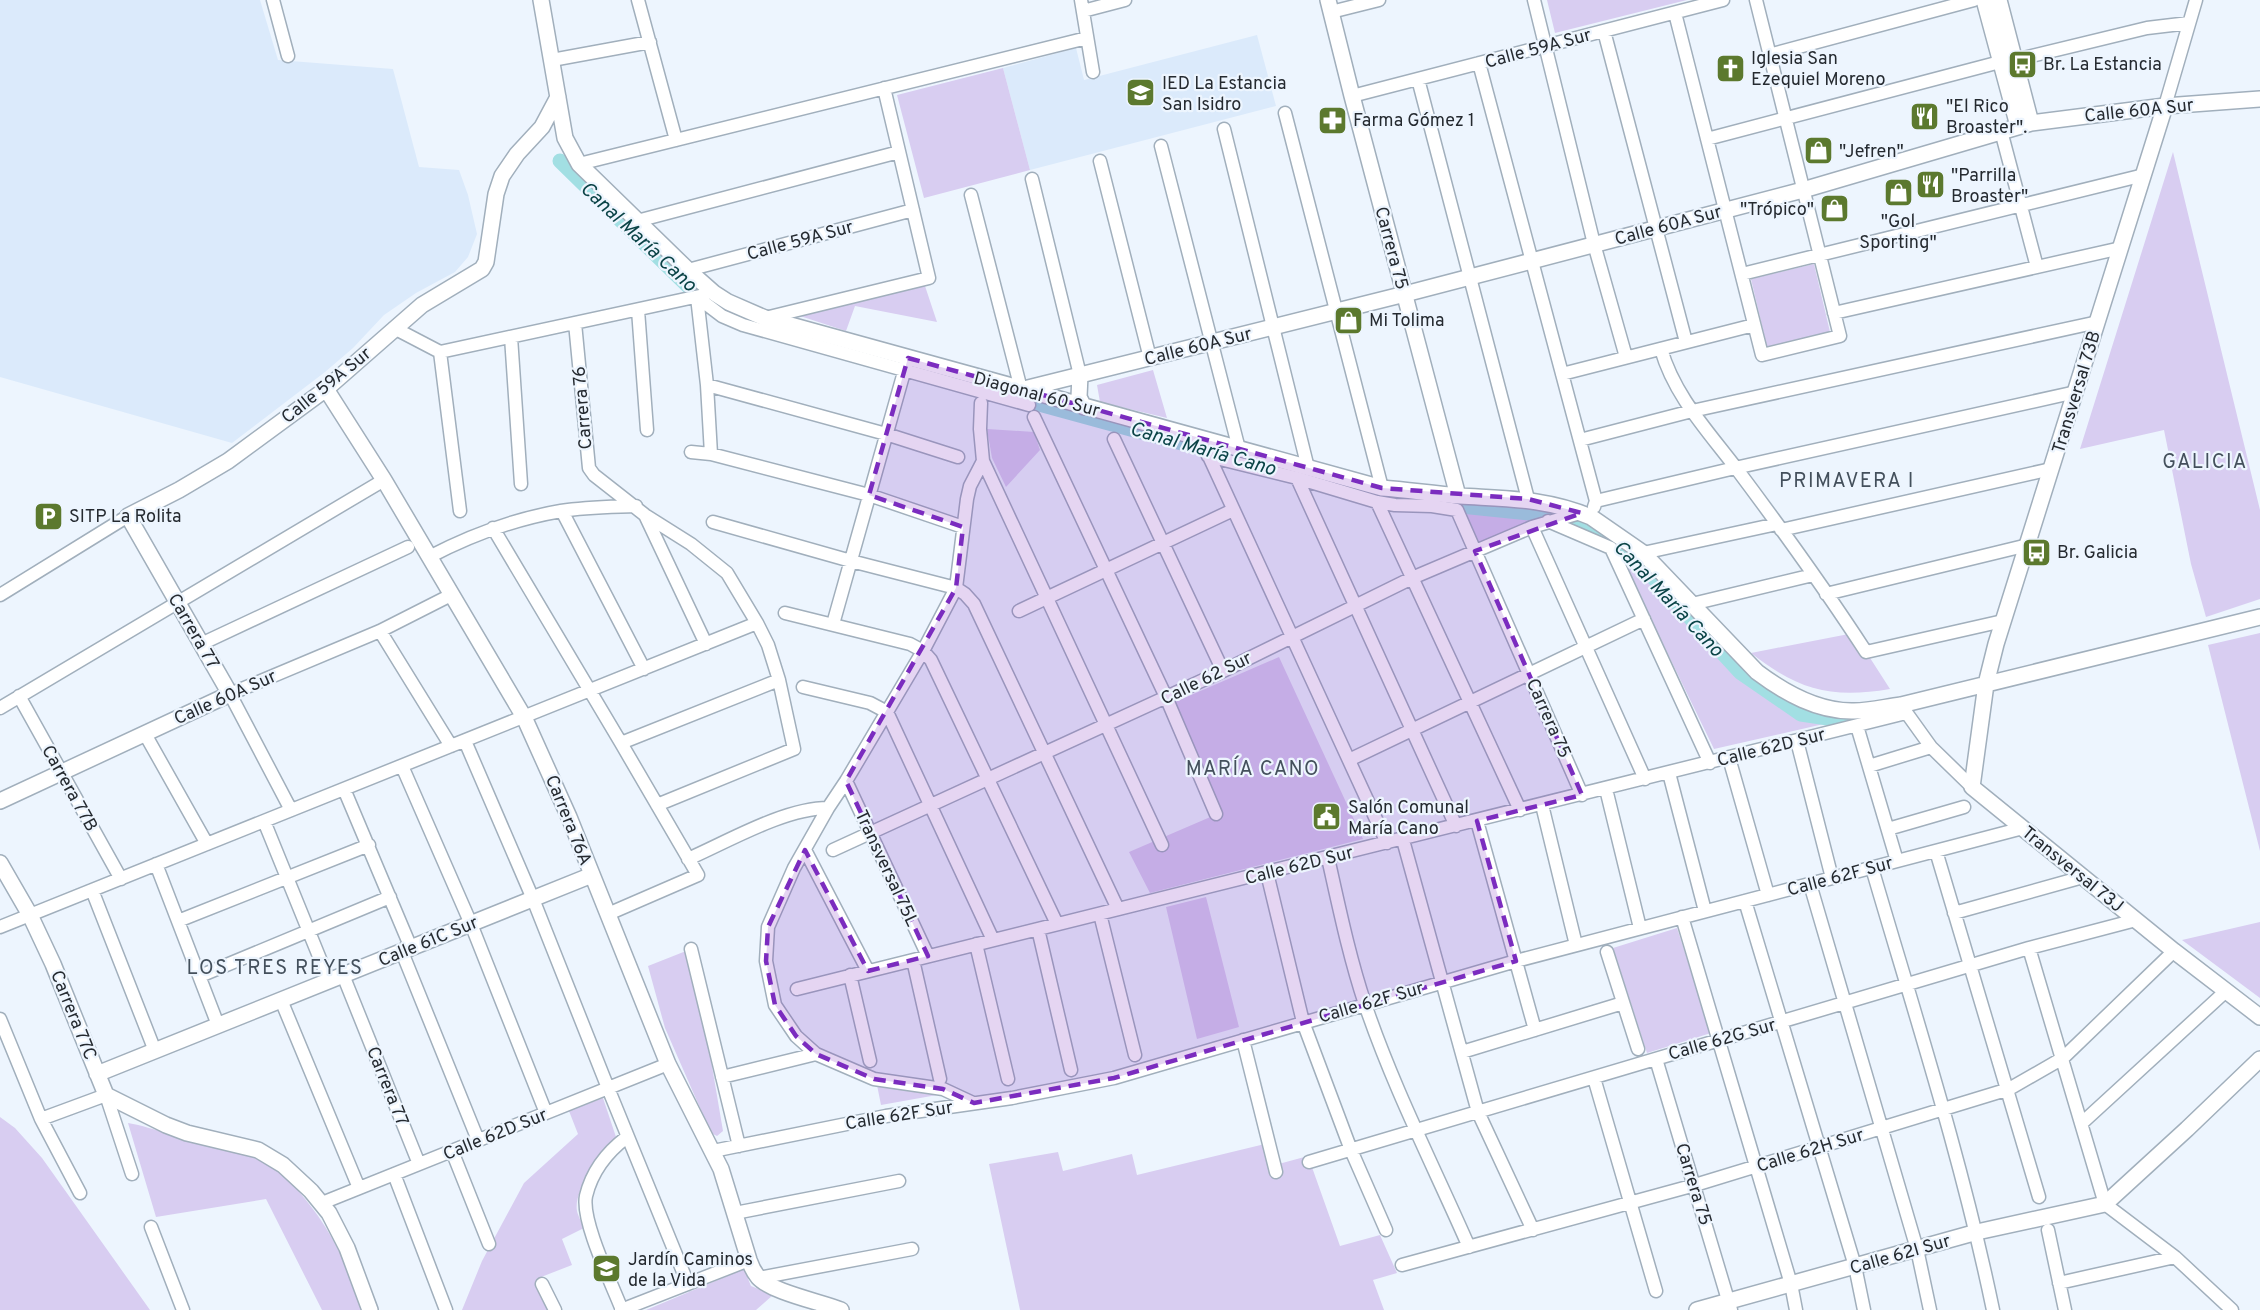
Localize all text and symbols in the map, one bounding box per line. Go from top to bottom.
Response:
street label: Calle 59A Sur [1483,24,1594,75]
place label: Iglesia San Ezequiel Moreno [1751,48,1886,92]
bus stop icon: Br. La Estancia [2006,48,2038,80]
church icon: Iglesia San Ezequiel Moreno [1714,52,1746,84]
place label: Br. La Estancia [2043,54,2162,77]
place label: IED La Estancia San Isidro [1162,73,1286,117]
school or university icon: IED La Estancia San Isidro [1125,77,1157,109]
street label: Calle 60A Sur [2083,94,2195,129]
place label: "El Rico Broaster". [1946,96,2027,140]
restaurant icon: "El Rico Broaster". [1909,100,1941,132]
pharmacy icon: Farma Gómez 1 [1316,104,1348,136]
place label: Farma Gómez 1 [1353,110,1475,133]
shop icon: "Jefren" [1802,135,1834,167]
place label: "Jefren" [1839,141,1904,164]
place label: "Parrilla Broaster" [1951,165,2028,209]
restaurant icon: "Parrilla Broaster" [1914,169,1946,201]
shop icon: "Gol Sporting" [1882,176,1914,208]
water label: Canal María Cano [574,177,702,299]
shop icon: "Trópico" [1819,193,1851,225]
place label: "Trópico" [1740,199,1814,222]
street label: Calle 60A Sur [1612,201,1724,252]
street label: Carrera 75 [1368,204,1413,292]
place label: "Gol Sporting" [1859,211,1937,255]
street label: Calle 59A Sur [745,216,856,267]
shop icon: Mi Tolima [1332,304,1364,336]
place label: Mi Tolima [1369,310,1445,333]
street label: Calle 60A Sur [1142,323,1255,372]
street label: Transversal 73B [2048,328,2107,457]
street label: Calle 59A Sur [277,343,377,429]
street label: Carrera 76 [568,365,599,450]
street label: Diagonal 60 Sur [971,368,1102,423]
water label: Canal María Cano [1127,417,1279,483]
district label: GALICIA [2162,450,2248,476]
district label: PRIMAVERA I [1779,469,1915,495]
parking icon: SITP La Rolita [32,500,64,532]
place label: SITP La Rolita [69,506,182,529]
water label: Canal María Cano [1607,535,1729,664]
bus stop icon: Br. Galicia [2020,536,2052,568]
place label: Br. Galicia [2057,542,2138,565]
street label: Carrera 77 [162,590,224,674]
street label: Calle 62 Sur [1157,647,1256,711]
street label: Calle 60A Sur [171,665,281,731]
street label: Carrera 75 [1520,675,1575,762]
street label: Calle 62D Sur [1715,724,1828,773]
street label: Carrera 77B [35,741,102,836]
district label: MARÍA CANO [1186,755,1320,783]
street label: Carrera 76A [539,772,596,869]
place label: Salón Comunal María Cano [1348,797,1469,841]
public building icon: Salón Comunal María Cano [1311,801,1343,833]
street label: Transversal 75L [849,807,923,931]
street label: Transversal 73J [2016,822,2128,918]
street label: Calle 62D Sur [1243,842,1356,891]
street label: Calle 62F Sur [1785,852,1896,903]
street label: Calle 61C Sur [375,912,482,973]
district label: LOS TRES REYES [186,956,364,982]
street label: Carrera 77C [44,967,101,1064]
street label: Calle 62F Sur [1316,977,1427,1029]
street label: Calle 62G Sur [1666,1014,1779,1067]
street label: Carrera 77 [360,1043,413,1130]
street label: Calle 62F Sur [844,1097,955,1136]
street label: Calle 62D Sur [440,1104,551,1167]
street label: Calle 62H Sur [1754,1124,1867,1179]
street label: Carrera 75 [1669,1140,1716,1228]
street label: Calle 62I Sur [1847,1230,1953,1281]
place label: Jardín Caminos de la Vida [628,1249,753,1293]
school or university icon: Jardín Caminos de la Vida [591,1253,623,1285]

